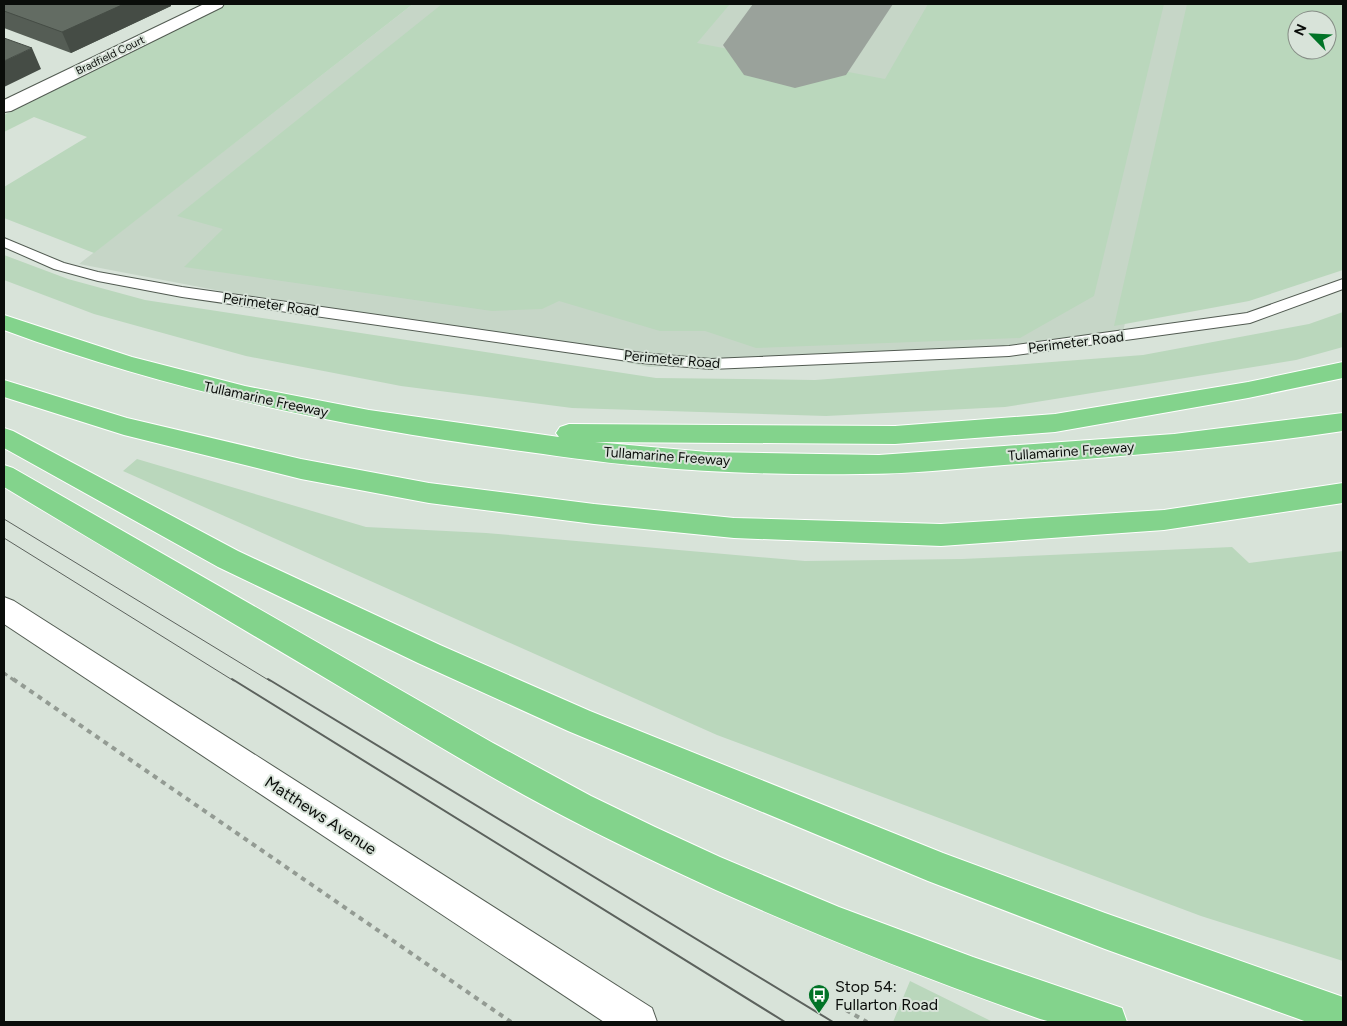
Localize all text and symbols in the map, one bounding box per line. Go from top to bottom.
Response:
north arrow [1287,10,1337,60]
text: N [1291,22,1311,38]
street label: Bradfield Court [74,33,147,78]
street label: Perimeter Road [222,289,320,320]
street label: Perimeter Road [1027,328,1125,357]
street label: Perimeter Road [623,347,721,372]
street label: Tullamarine Freeway [202,378,330,421]
street label: Tullamarine Freeway [1007,439,1135,464]
street label: Tullamarine Freeway [603,444,731,469]
street label: Matthews Avenue [261,772,380,859]
place label: Stop 54: Fullarton Road [835,977,938,1014]
bus stop icon: Stop 54: Fullarton Road [807,983,831,1014]

